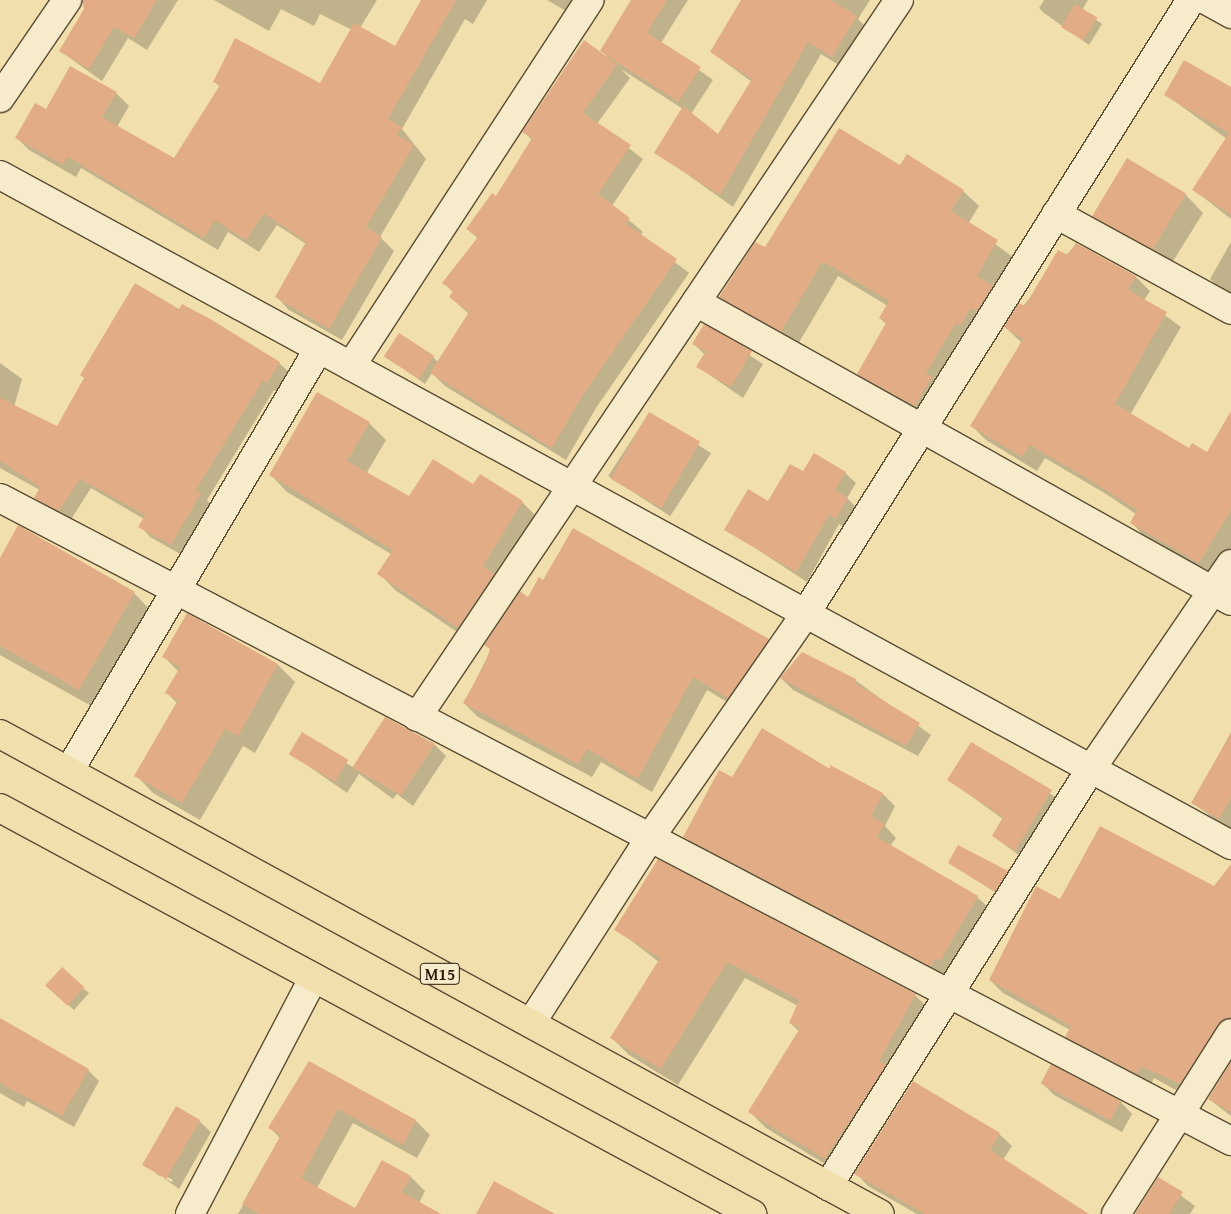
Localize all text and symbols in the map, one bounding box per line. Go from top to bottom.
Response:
road number: M15 [419,961,461,988]

